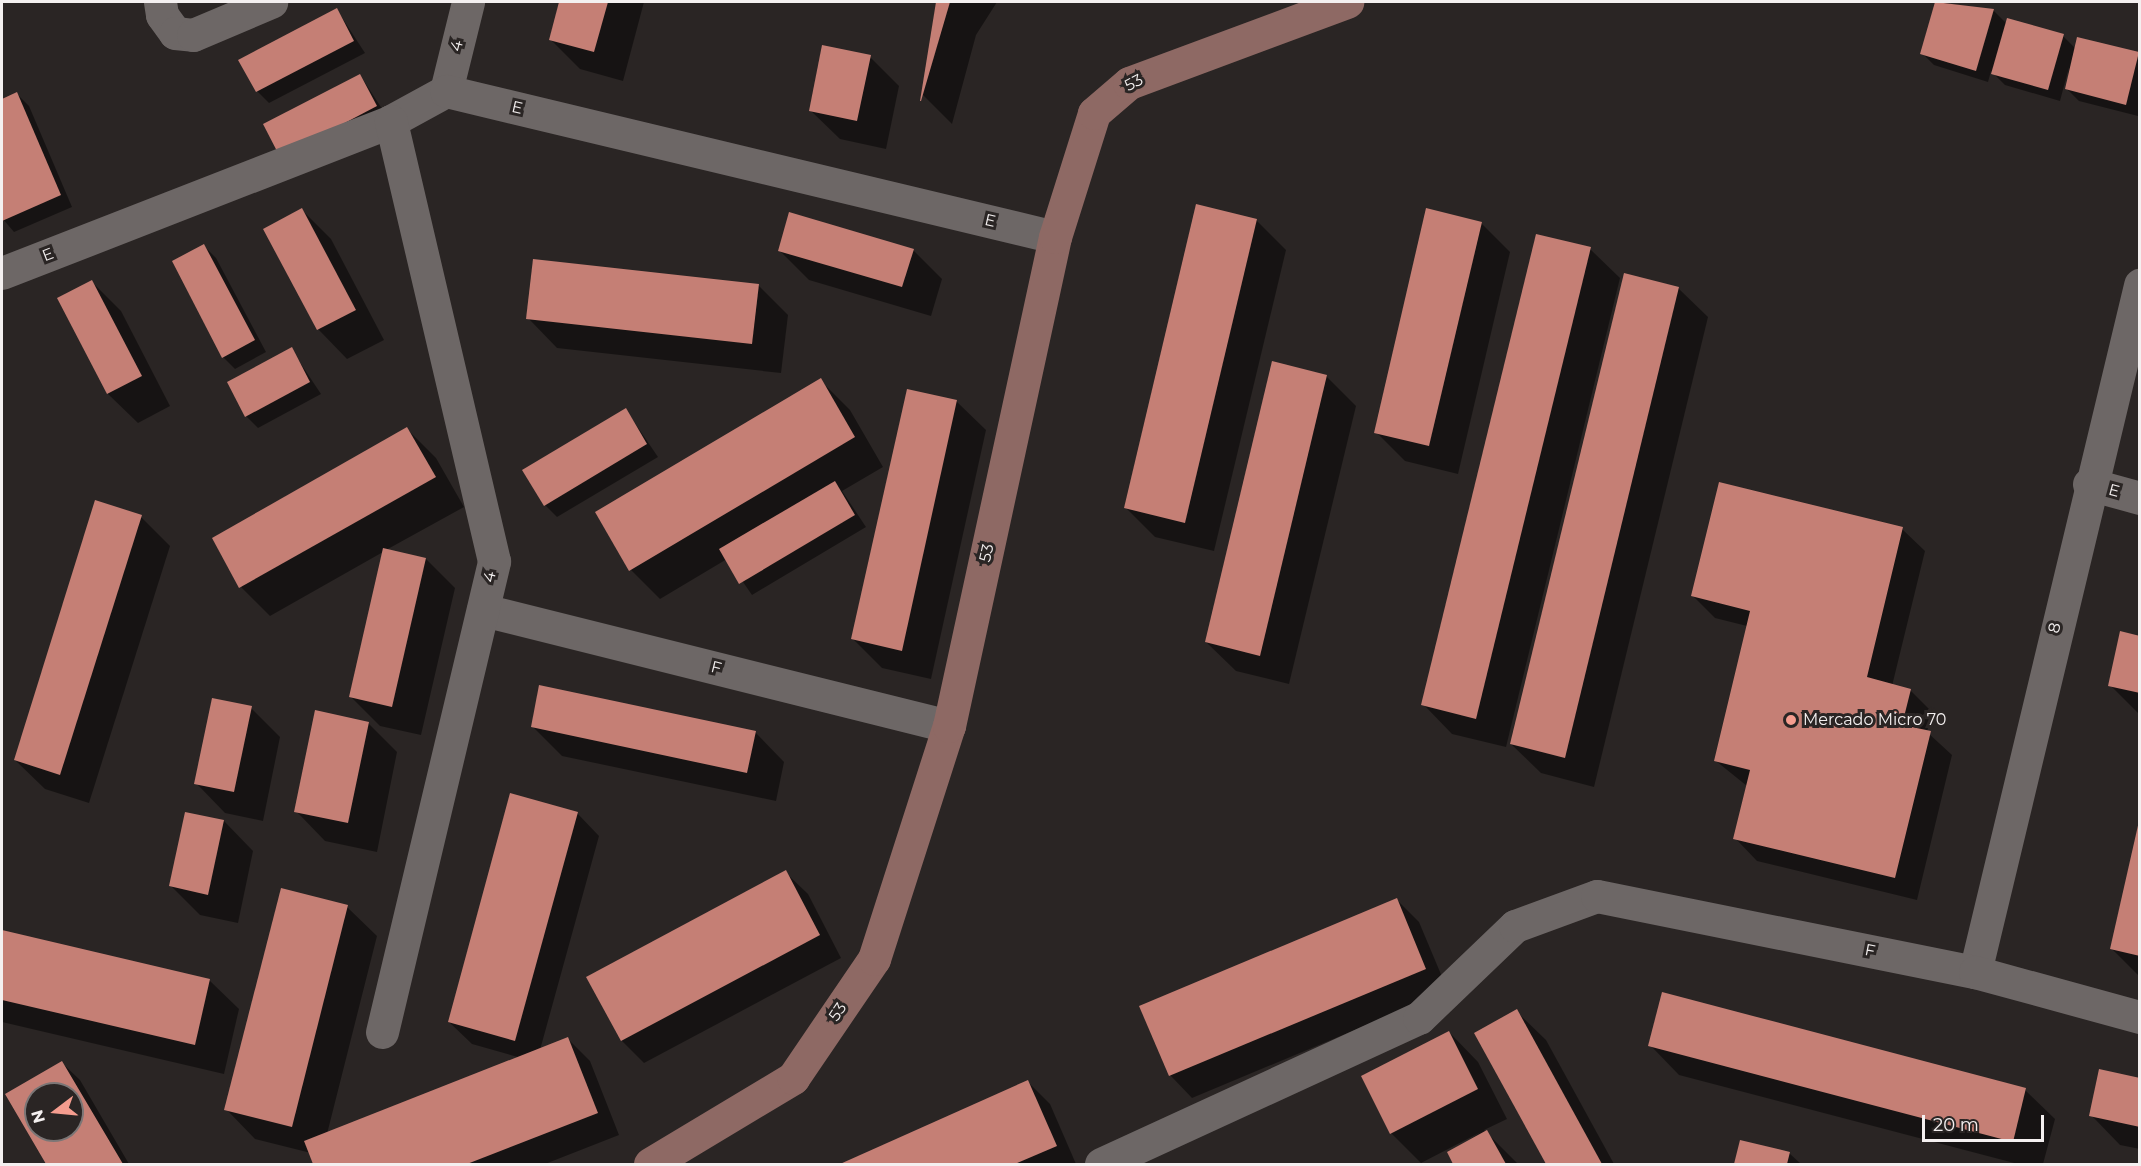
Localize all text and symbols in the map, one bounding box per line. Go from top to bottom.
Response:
street label: 4 [446,39,468,53]
street label: 53 [1122,70,1146,96]
street label: E [510,97,524,119]
street label: E [983,210,997,232]
street label: E [40,244,56,266]
street label: E [2106,480,2122,502]
street label: 53 [976,542,998,564]
street label: 4 [479,570,501,584]
street label: 8 [2044,621,2066,635]
street label: F [709,657,723,679]
place label: Mercado Micro 70 [1803,710,1946,730]
marker: Mercado Micro 70 [1784,713,1798,727]
street label: F [1863,941,1877,961]
street label: 53 [825,999,851,1025]
north arrow [24,1082,84,1142]
scale bar [1925,1103,2046,1141]
text: N [27,1108,49,1125]
text: 20 m [1933,1114,1979,1136]

